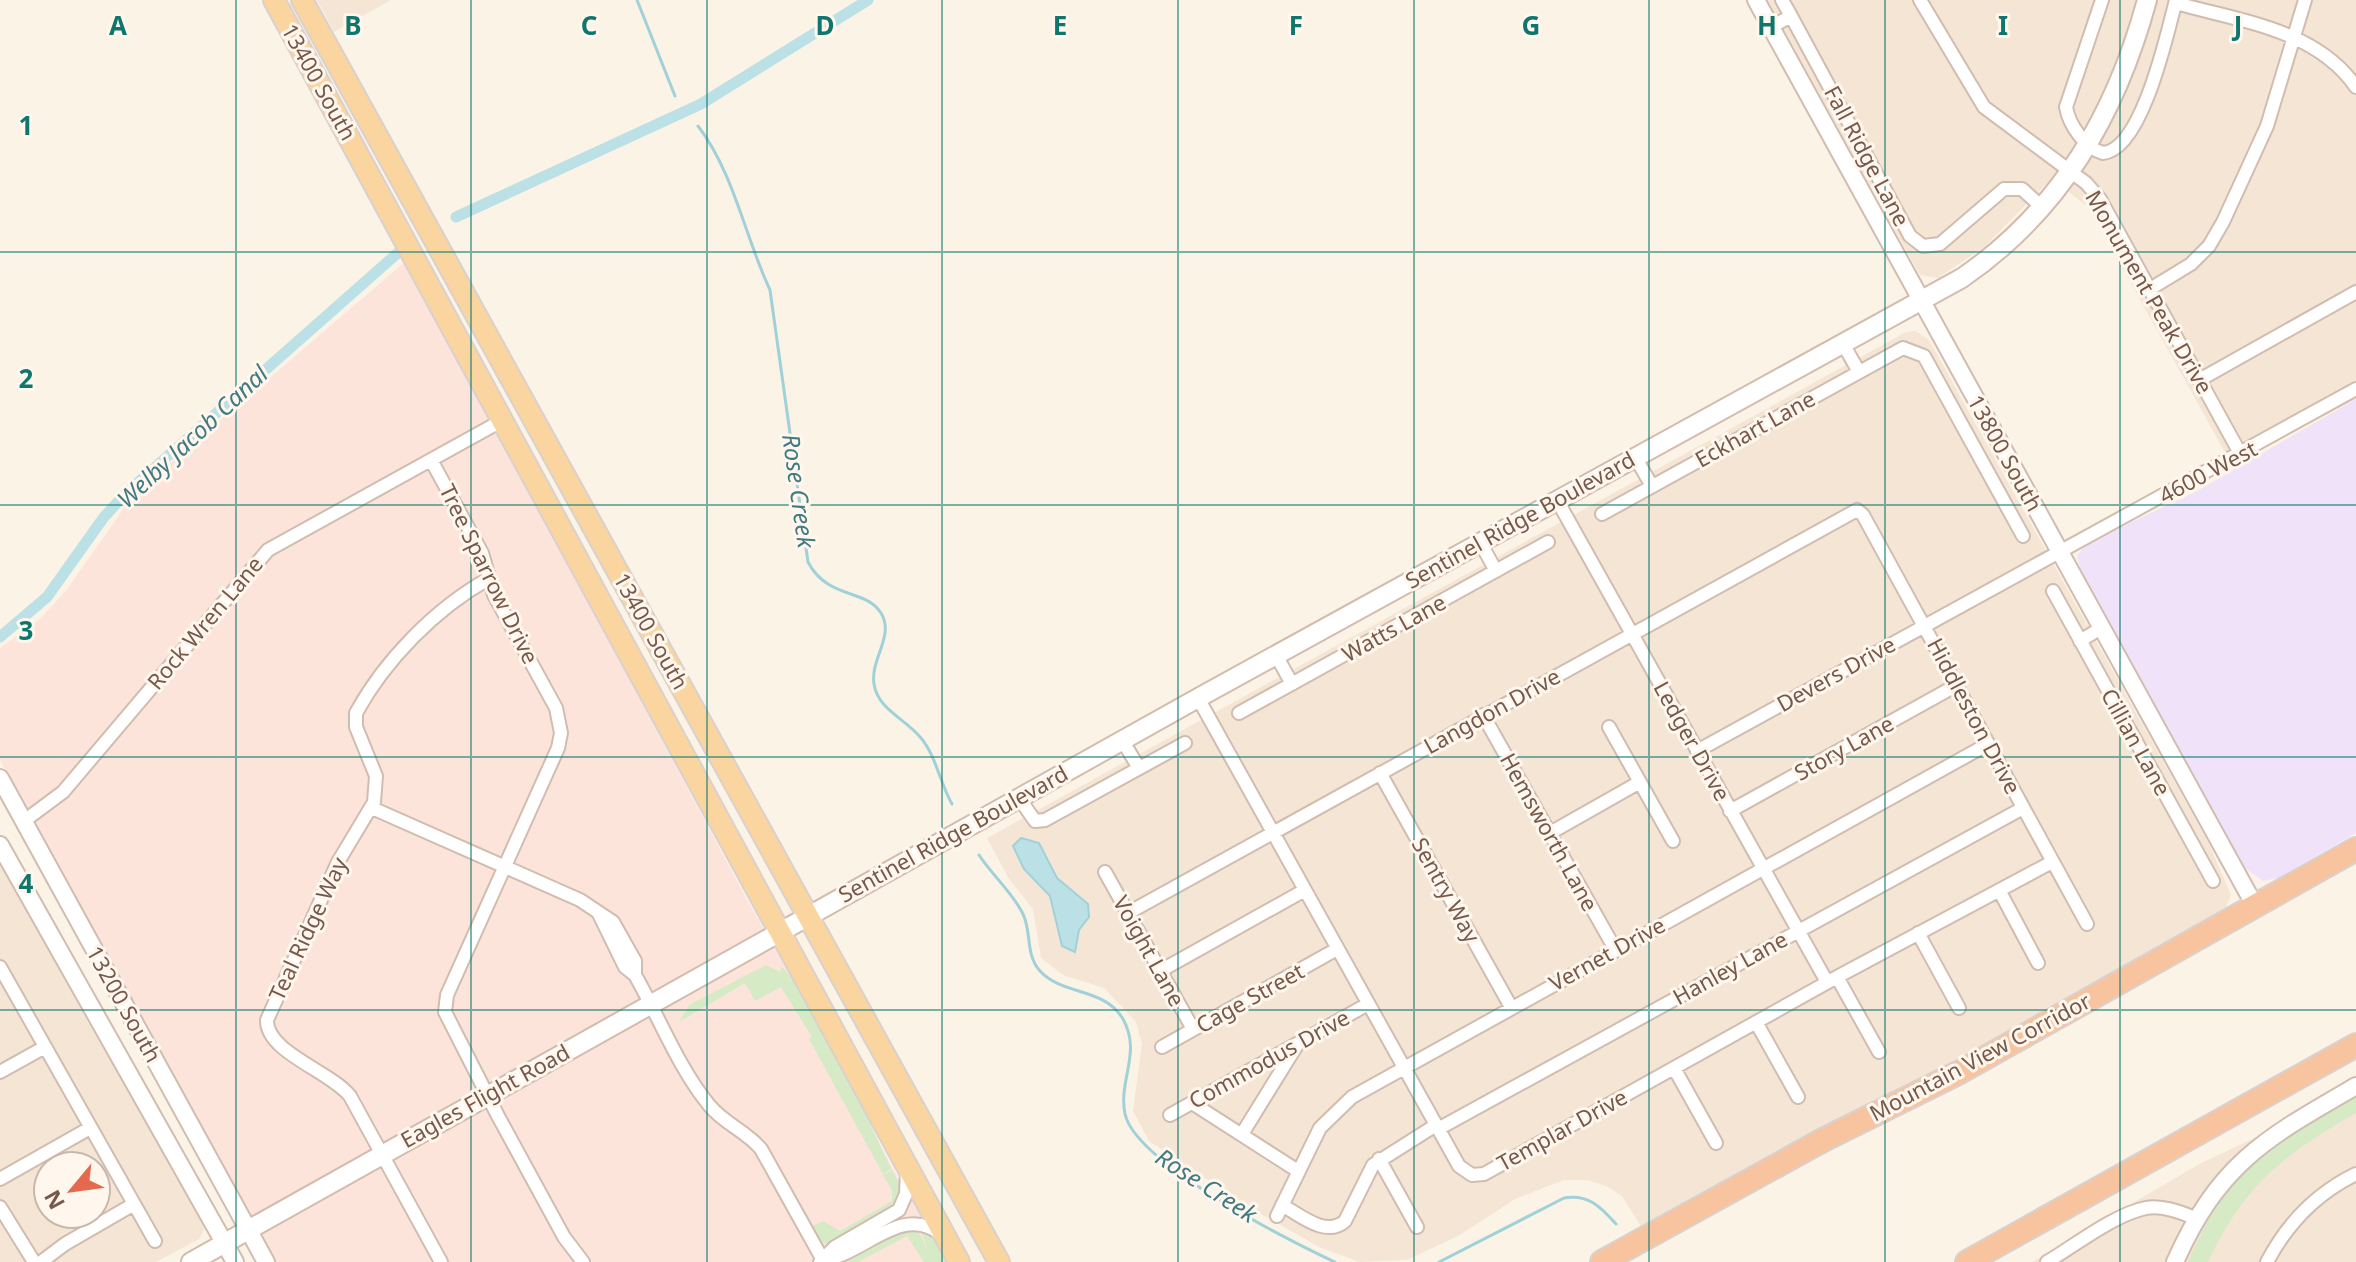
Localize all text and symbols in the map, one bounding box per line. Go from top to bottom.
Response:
text: A [109,7,127,43]
text: B [344,7,362,43]
text: C [581,7,597,43]
text: D [815,7,835,43]
text: E [1053,7,1067,43]
text: F [1289,7,1303,43]
text: G [1522,7,1540,43]
text: H [1757,7,1777,43]
text: I [1998,7,2008,43]
text: J [2232,7,2242,43]
street label: 13400 South [275,18,364,145]
street label: Fall Ridge Lane [1818,80,1918,231]
text: 1 [19,107,33,143]
street label: Monument Peak Drive [2079,184,2221,399]
water label: Welby Jacob Canal [109,357,275,515]
text: 2 [19,360,34,396]
street label: Eckhart Lane [1689,383,1820,474]
street label: 13800 South [1961,389,2050,516]
water label: Rose Creek [775,432,824,551]
street label: 4600 West [2153,433,2262,509]
street label: Sentinel Ridge Boulevard [1399,443,1640,595]
street label: Tree Sparrow Drive [433,479,546,668]
street label: Rock Wren Lane [140,549,269,695]
street label: 13400 South [607,567,696,694]
street label: Watts Lane [1336,586,1451,668]
text: 3 [19,612,33,648]
street label: Devers Drive [1771,628,1900,718]
street label: Hiddleston Drive [1921,632,2029,799]
street label: Langdon Drive [1418,660,1565,760]
street label: Ledger Drive [1648,675,1738,806]
street label: Cillian Lane [2095,683,2179,800]
street label: Story Lane [1788,708,1899,787]
street label: Hemsworth Lane [1494,747,1606,916]
street label: Sentinel Ridge Boulevard [832,757,1073,909]
street label: Sentry Way [1406,832,1488,948]
street label: Teal Ridge Way [261,851,354,1005]
text: 4 [19,865,34,901]
street label: Voight Lane [1107,890,1193,1011]
street label: Vernet Drive [1543,909,1670,997]
street label: Hanley Lane [1667,923,1792,1011]
street label: 13200 South [80,940,169,1067]
street label: Cage Street [1190,955,1309,1039]
street label: Mountain View Corridor [1864,985,2095,1127]
street label: Commodus Drive [1183,1002,1354,1115]
street label: Eagles Flight Road [395,1036,574,1154]
street label: Templar Drive [1491,1081,1632,1177]
water label: Rose Creek [1150,1140,1265,1230]
north arrow [32,1150,112,1230]
text: N [36,1185,71,1215]

